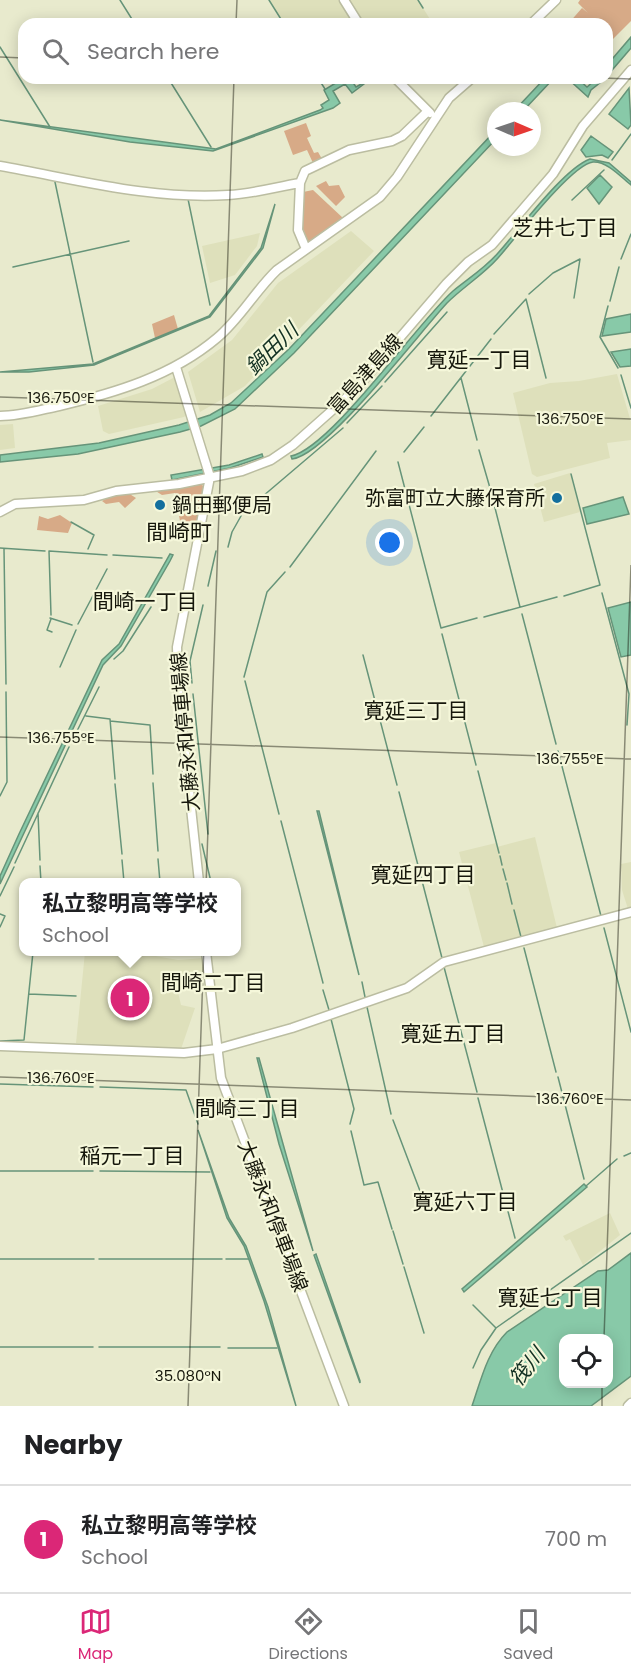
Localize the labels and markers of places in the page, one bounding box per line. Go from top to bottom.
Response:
place label: 弥富町立大藤保育所 [365,484,545,512]
place label: 鍋田郵便局 [172,491,272,519]
marker: 弥富町立大藤保育所 [550,491,564,505]
marker: 鍋田郵便局 [153,498,167,512]
pin: 1 [110,976,150,1020]

